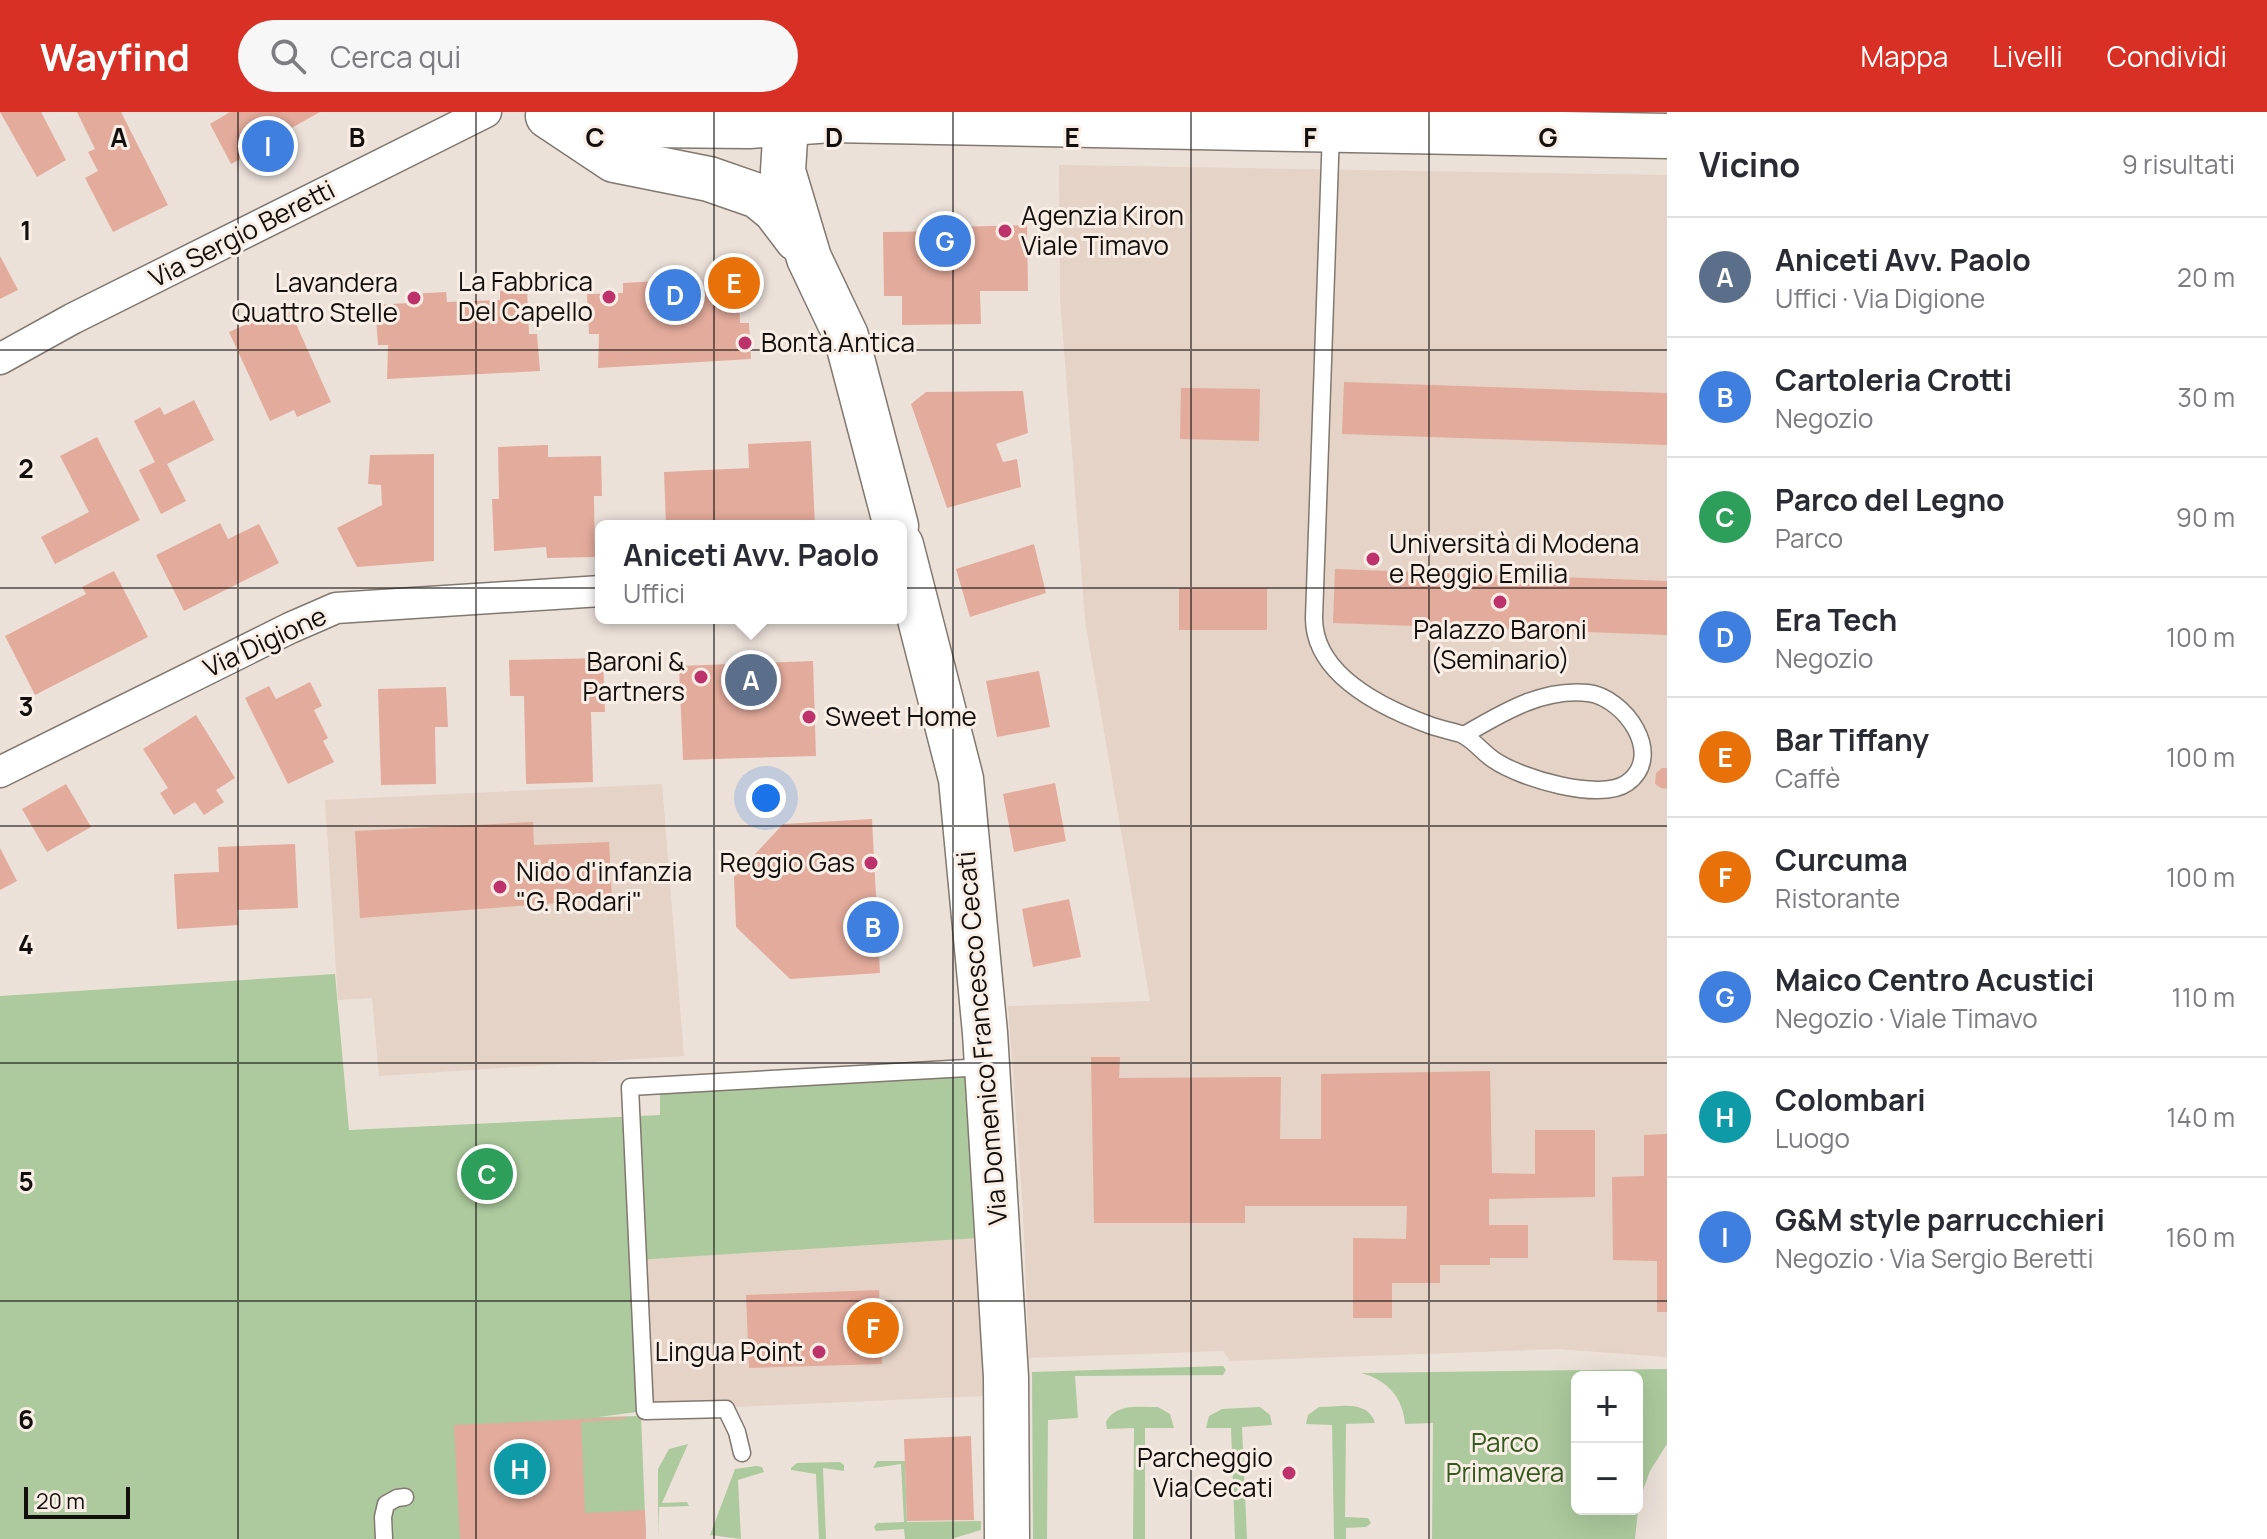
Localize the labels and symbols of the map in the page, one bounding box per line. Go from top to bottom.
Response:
pin: I [242,116,294,176]
text: A [110,119,128,155]
text: B [349,119,365,155]
text: C [585,119,605,155]
text: D [825,119,843,155]
text: E [1064,119,1080,155]
text: F [1303,119,1317,155]
text: G [1538,119,1558,155]
street label: Via Sergio Beretti [143,171,341,295]
place label: Agenzia Kiron Viale Timavo [1021,197,1184,263]
pin: G [919,211,971,271]
text: 1 [20,212,32,248]
marker: Agenzia Kiron Viale Timavo [996,222,1014,240]
pin: E [708,253,760,313]
place label: La Fabbrica Del Capello [458,263,593,329]
place label: Lavandera Quattro Stelle [232,264,398,330]
pin: D [649,265,701,325]
marker: La Fabbrica Del Capello [600,288,618,306]
marker: Lavandera Quattro Stelle [405,289,423,307]
place label: Bontà Antica [761,324,915,360]
marker: Bontà Antica [736,334,754,352]
text: 2 [18,450,34,486]
place label: Università di Modena e Reggio Emilia [1389,525,1639,591]
marker: Università di Modena e Reggio Emilia [1364,550,1382,568]
marker: Palazzo Baroni (Seminario) [1491,593,1509,611]
street label: Via Digione [197,597,332,685]
place label: Palazzo Baroni (Seminario) [1413,611,1587,677]
place label: Baroni & Partners [583,643,685,709]
pin: A [725,650,777,710]
marker: Baroni & Partners [692,668,710,686]
text: 3 [18,688,34,724]
place label: Sweet Home [825,698,977,734]
marker: Sweet Home [800,708,818,726]
your location [746,778,786,818]
place label: Reggio Gas [720,844,855,880]
street label: Via Domenico Francesco Cecati [947,850,1015,1226]
place label: Nido d'infanzia "G. Rodari" [516,853,692,919]
marker: Reggio Gas [862,854,880,872]
marker: Nido d'infanzia "G. Rodari" [491,878,509,896]
pin: B [847,897,899,957]
text: 4 [18,926,34,962]
pin: C [461,1144,513,1204]
text: 5 [18,1163,34,1199]
pin: F [847,1298,899,1358]
place label: Lingua Point [655,1333,803,1369]
marker: Lingua Point [810,1343,828,1361]
text: 6 [18,1401,34,1437]
park label: Parco Primavera [1446,1424,1564,1490]
pin: H [494,1439,546,1499]
place label: Parcheggio Via Cecati [1137,1439,1273,1505]
marker: Parcheggio Via Cecati [1280,1464,1298,1482]
scale bar [24,1483,130,1519]

